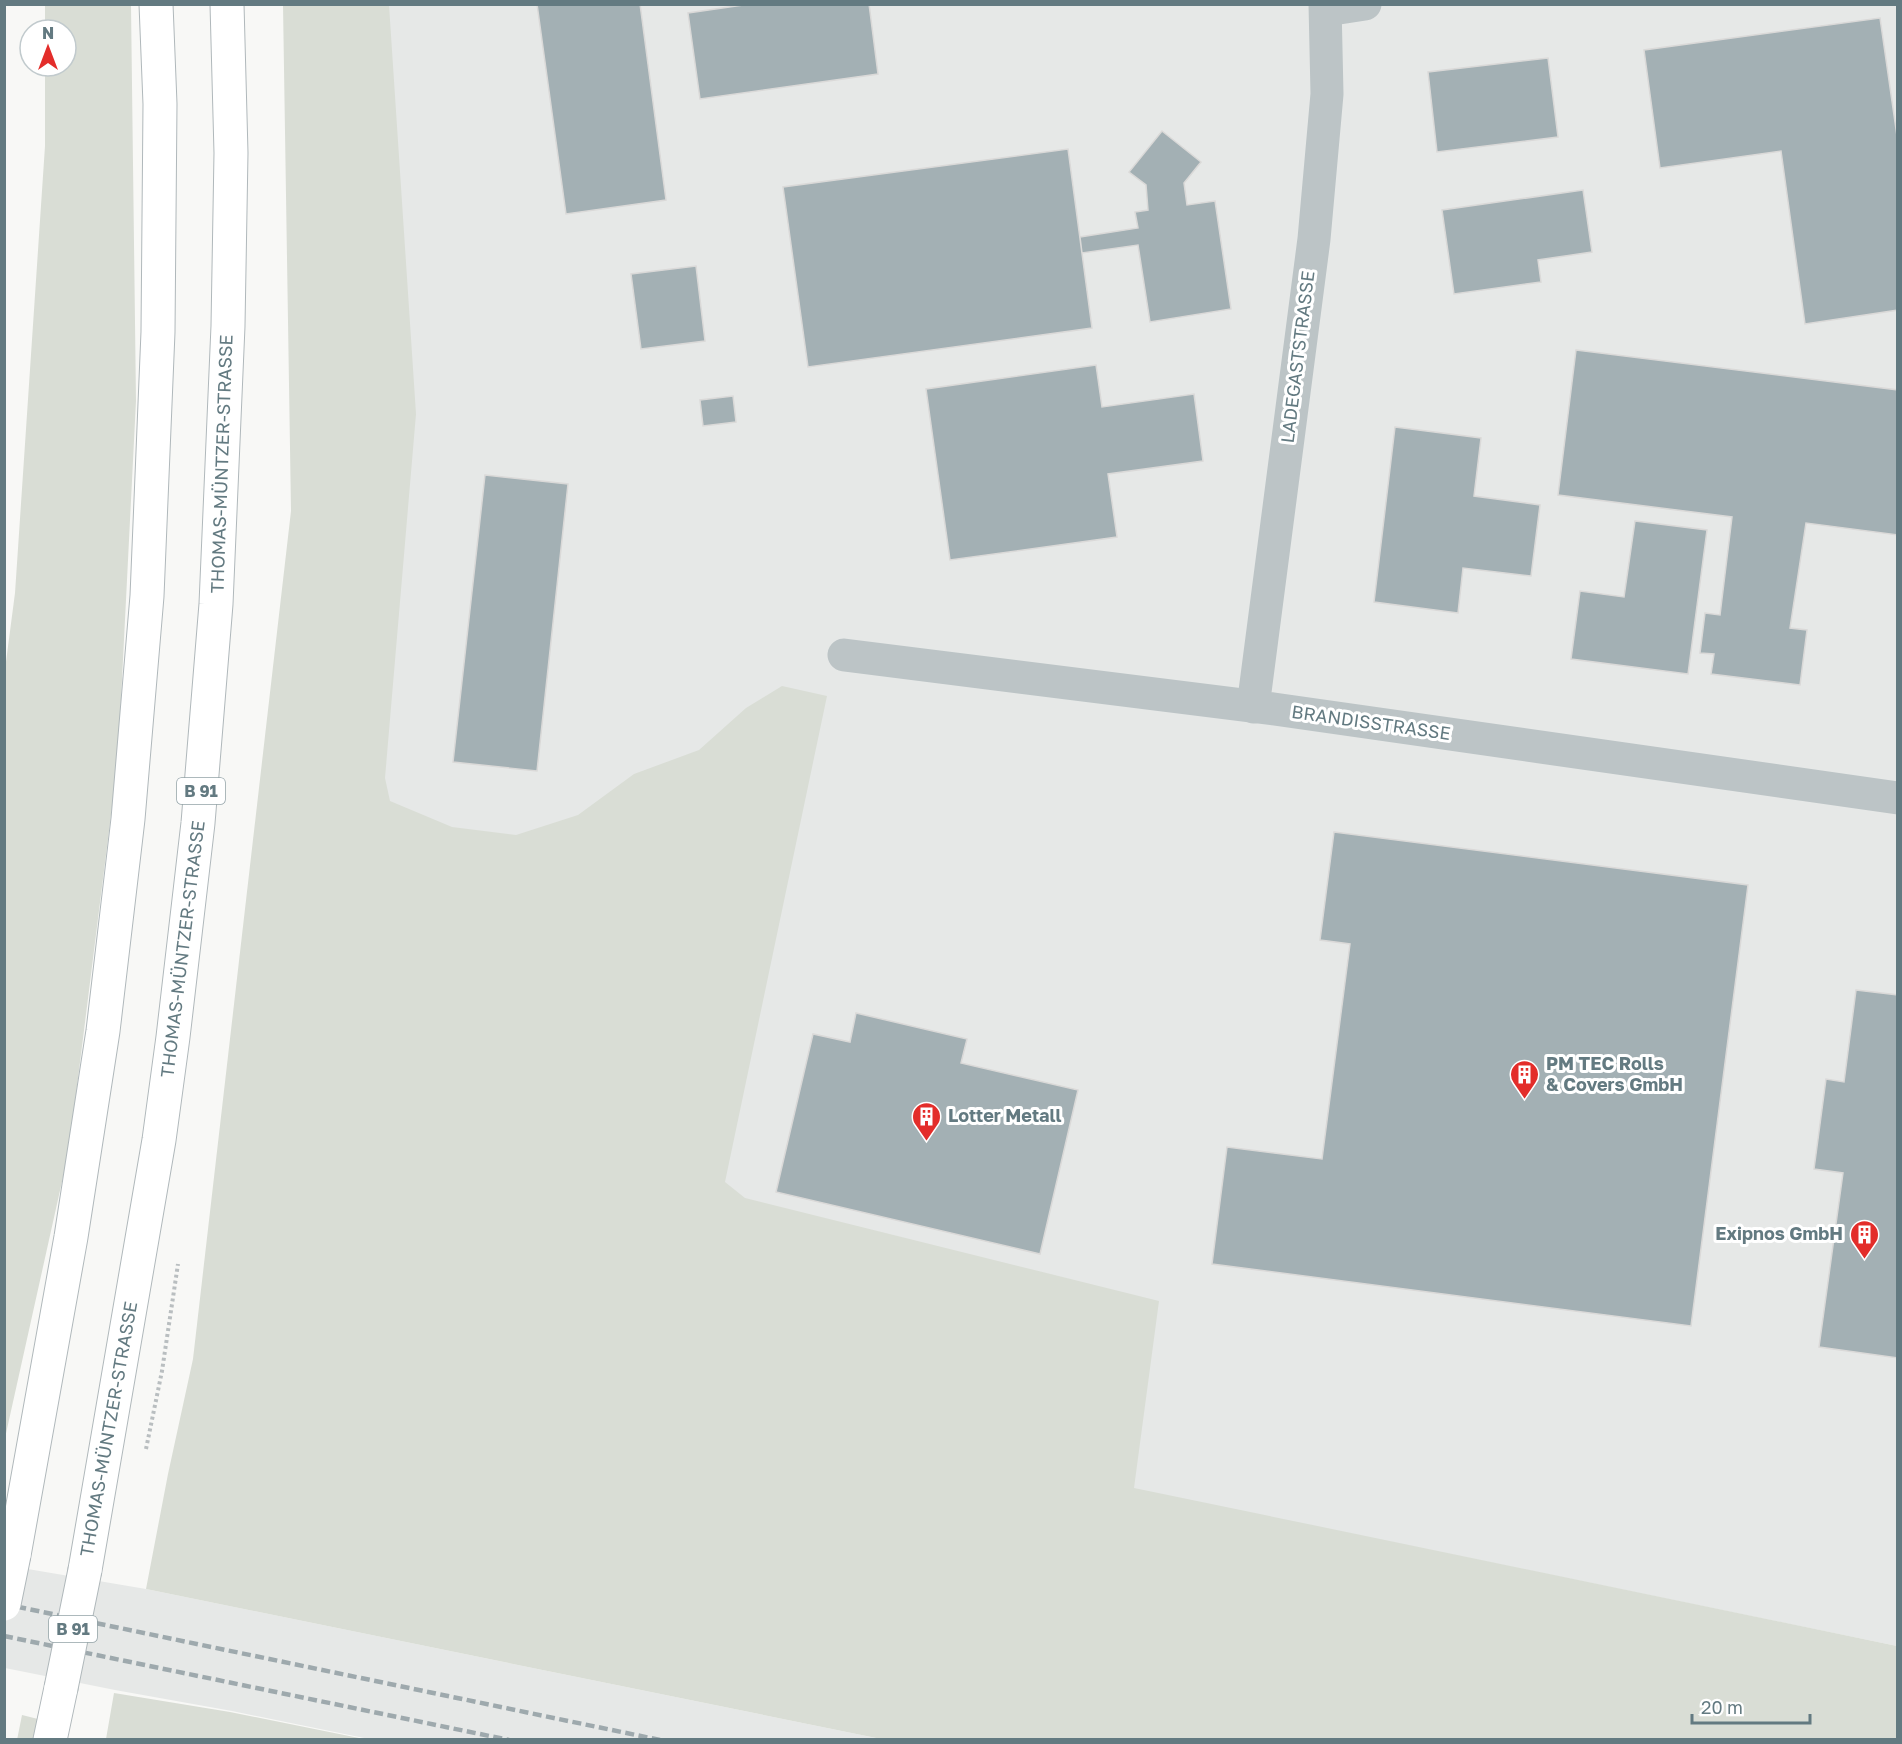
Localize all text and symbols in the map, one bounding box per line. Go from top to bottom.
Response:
north arrow [18,18,78,78]
text: N [42,23,54,43]
street label: LADEGASTSTRASSE [1276,269,1318,444]
street label: THOMAS-MÜNTZER-STRASSE [205,334,237,594]
street label: BRANDISSTRASSE [1290,700,1452,744]
road number: B 91 [177,778,225,804]
street label: THOMAS-MÜNTZER-STRASSE [155,819,209,1079]
place label: PM TEC Rolls & Covers GmbH [1546,1052,1683,1095]
building icon: PM TEC Rolls & Covers GmbH [1509,1058,1541,1100]
building icon: Lotter Metall [911,1100,943,1142]
place label: Lotter Metall [948,1104,1062,1126]
building icon: Exipnos GmbH [1848,1218,1880,1260]
place label: Exipnos GmbH [1715,1222,1843,1244]
street label: THOMAS-MÜNTZER-STRASSE [75,1299,141,1558]
road number: B 91 [49,1616,97,1642]
scale bar [1692,1687,1810,1725]
text: 20 m [1701,1696,1743,1718]

